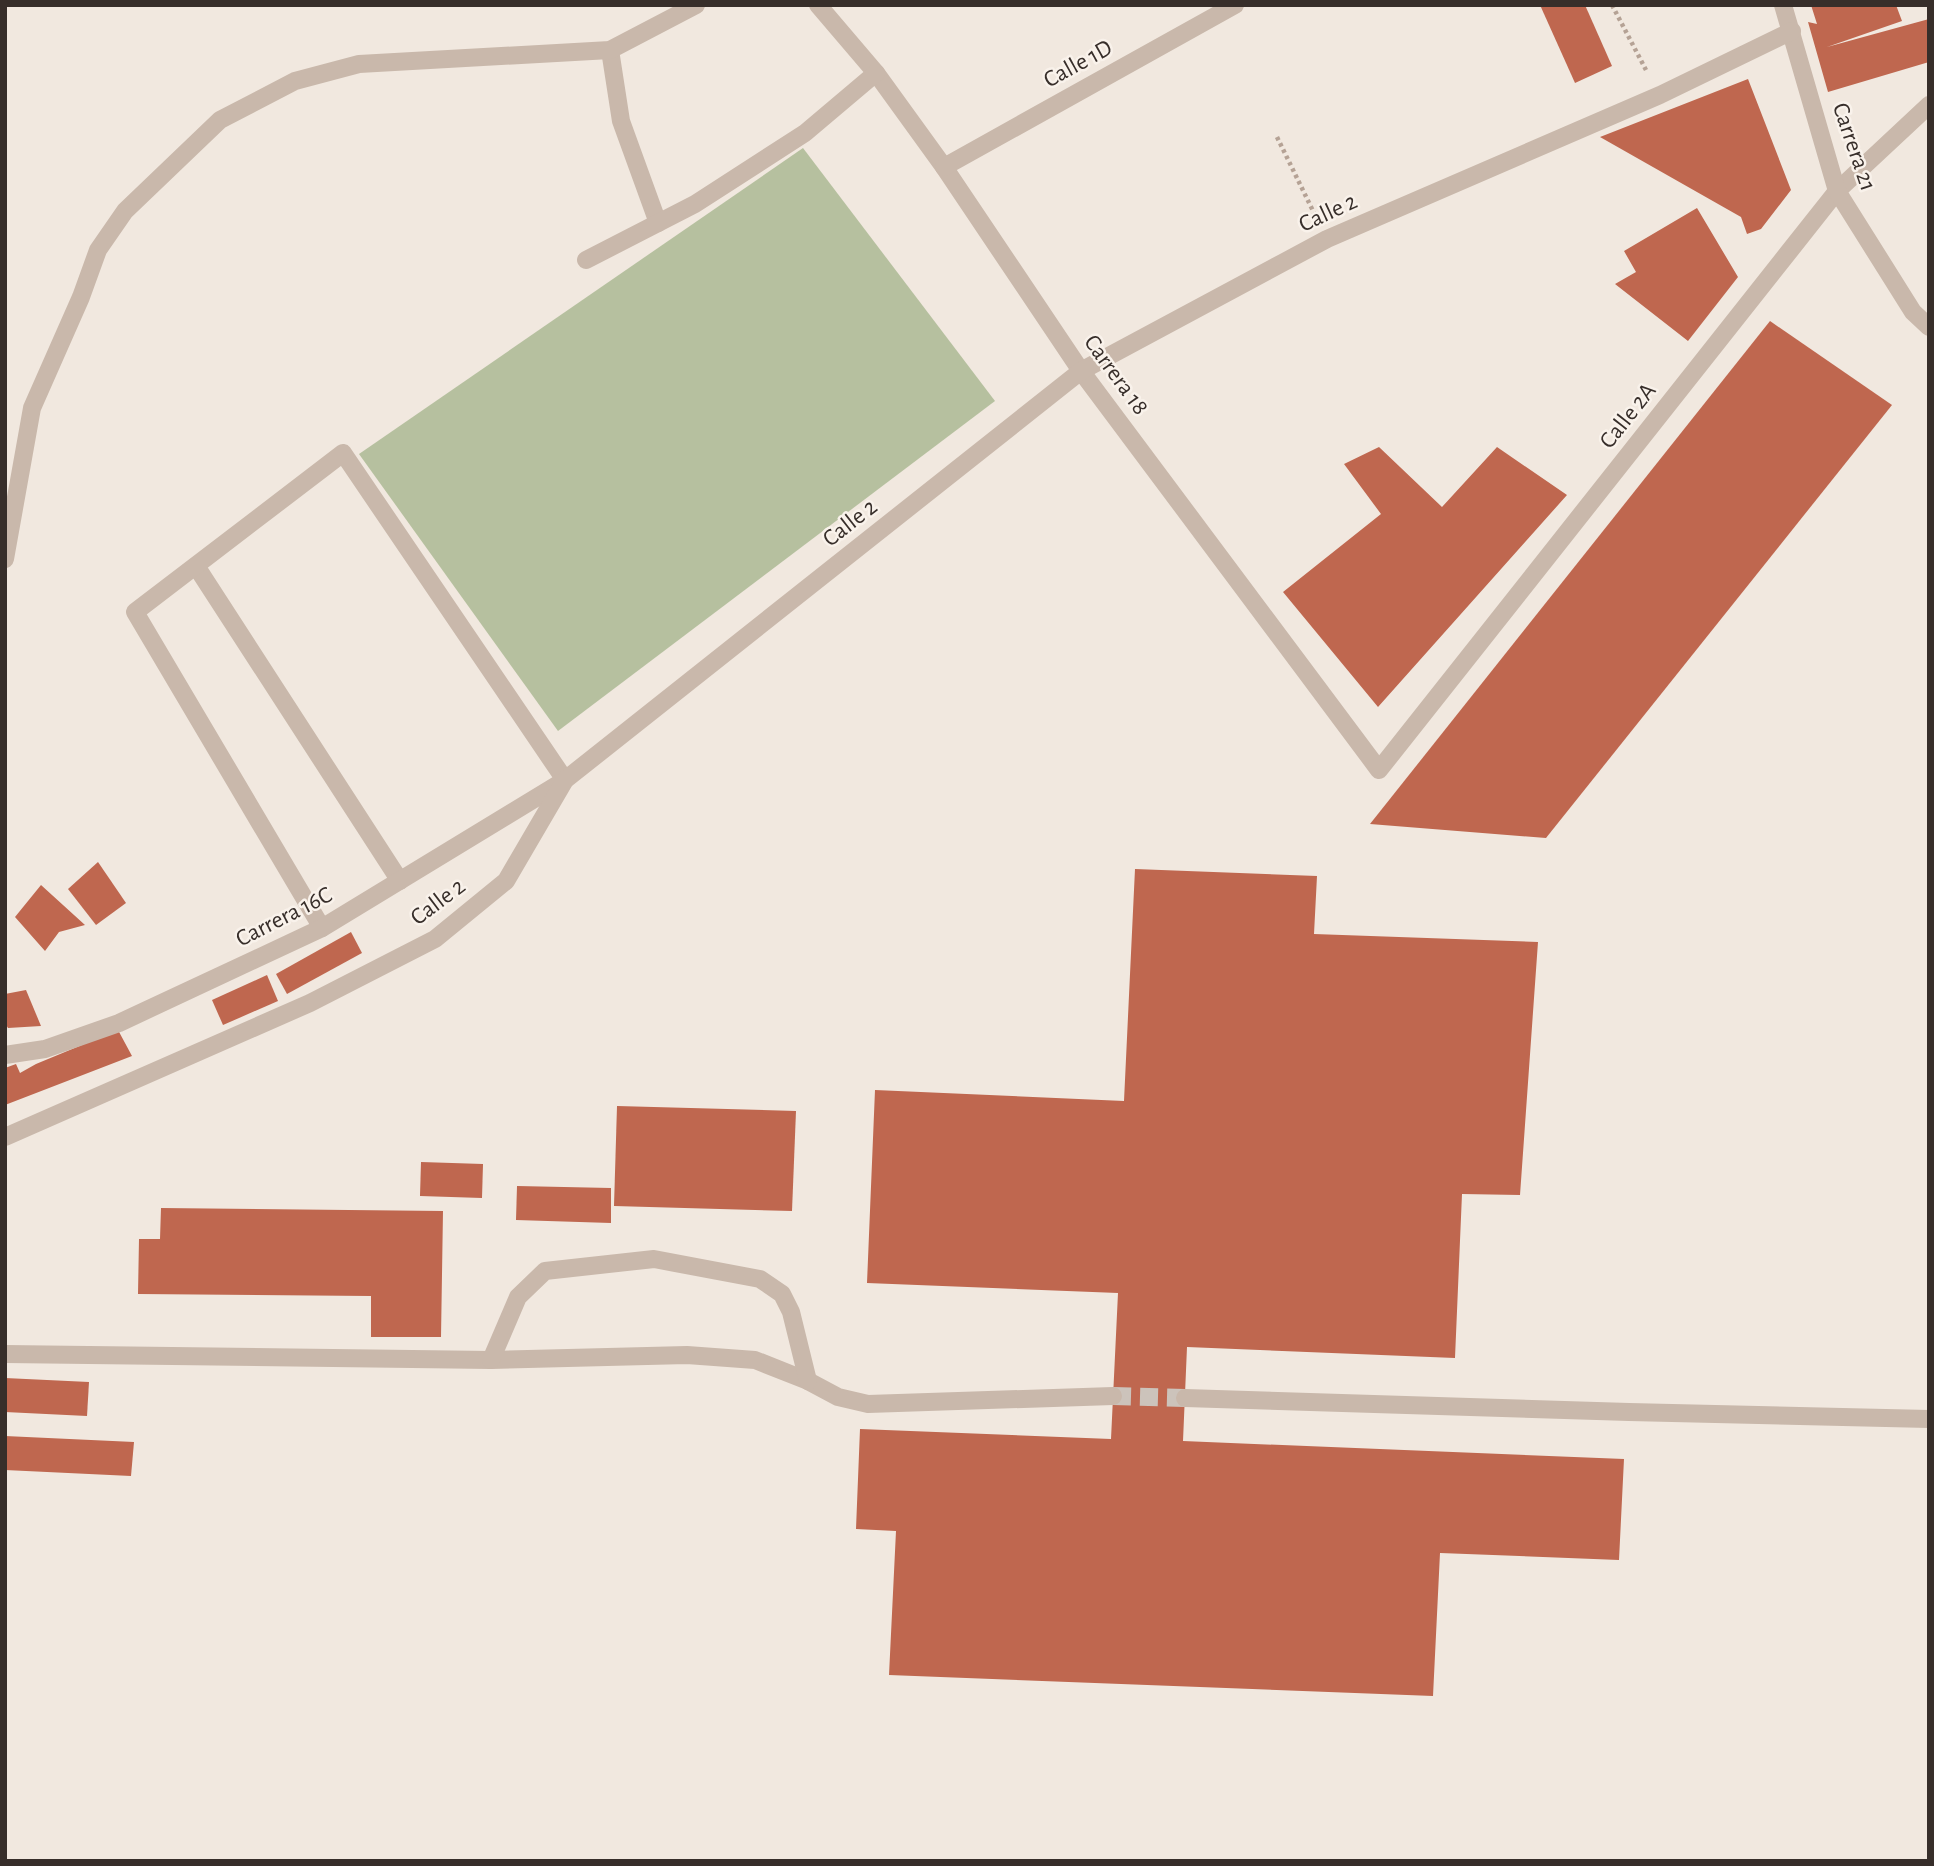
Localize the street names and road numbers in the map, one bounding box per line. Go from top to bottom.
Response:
street label: Calle 1D [1040,36,1116,92]
street label: Carrera 21 [1828,100,1880,194]
street label: Calle 2 [1295,189,1361,237]
street label: Carrera 18 [1079,331,1153,419]
street label: Calle 2A [1595,379,1661,453]
street label: Calle 2 [818,495,882,551]
street label: Calle 2 [406,874,470,930]
street label: Carrera 16C [232,883,336,951]

